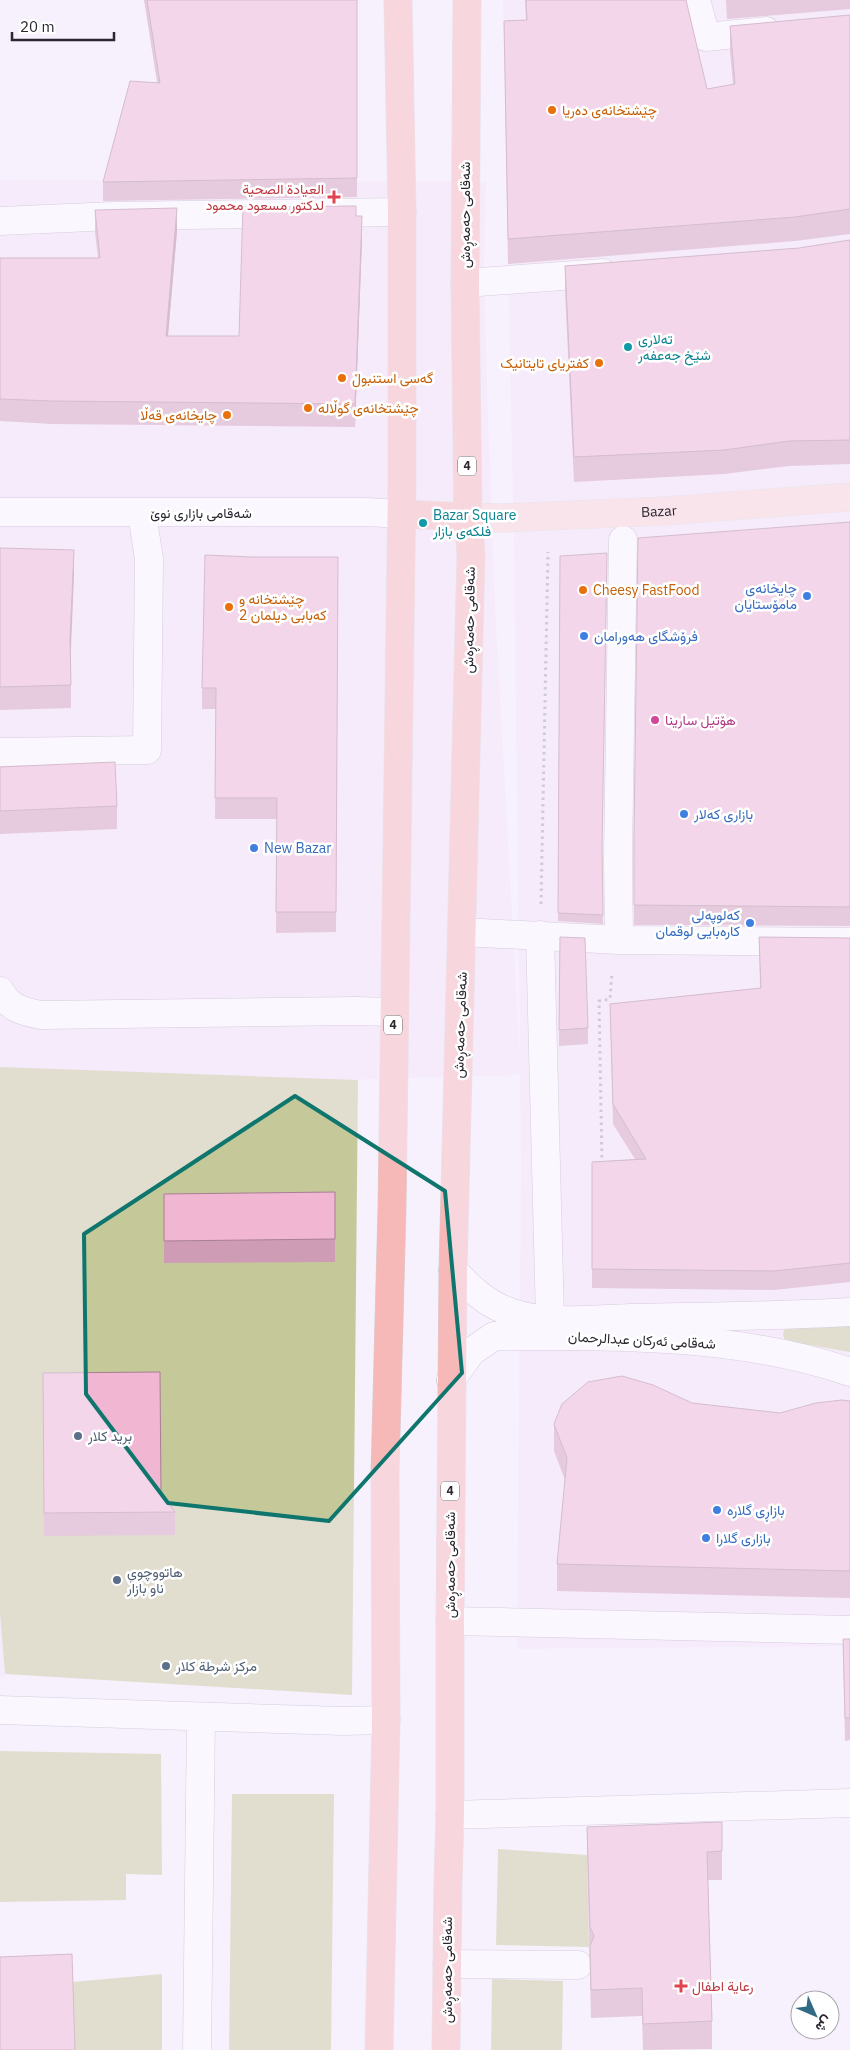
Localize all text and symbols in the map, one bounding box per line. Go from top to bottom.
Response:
scale bar [12,10,115,42]
text: 20 m [20,17,55,36]
place label: چێشتخانەی دەریا [562,101,657,120]
marker: چێشتخانەی دەریا [546,104,558,116]
street label: شەقامی حەمەڕەش [456,162,477,268]
place label: العيادة الصحية لدكتور مسعود محمود [206,180,324,214]
marker: العيادة الصحية لدكتور مسعود محمود [328,191,340,203]
place label: تەلاری شێخ جەعفەر [637,330,711,366]
marker: تەلاری شێخ جەعفەر [622,341,634,353]
place label: کفتریای تایتانیک [500,354,589,372]
marker: کفتریای تایتانیک [593,357,605,369]
place label: گەسی استنبوڵ [352,369,433,388]
marker: گەسی استنبوڵ [336,372,348,384]
place label: چێشتخانەی گوڵالە [318,399,419,418]
marker: چێشتخانەی گوڵالە [302,402,314,414]
place label: چایخانەی قەڵا [140,406,217,425]
marker: چایخانەی قەڵا [221,409,233,421]
road number: 4 [458,456,476,476]
street label: Bazar [641,501,677,521]
street label: شەقامی بازاری نوێ [150,504,252,522]
place label: Bazar Square فلکەی بازار [432,506,517,540]
marker: Bazar Square فلکەی بازار [417,517,429,529]
street label: شەقامی حەمەڕەش [459,567,482,674]
place label: چایخانەی مامۆستایان [735,579,797,613]
place label: Cheesy FastFood [593,581,700,599]
marker: Cheesy FastFood [577,584,589,596]
place label: چێشتخانە و کەبابی دیلمان 2 [239,590,326,624]
marker: چایخانەی مامۆستایان [801,590,813,602]
marker: چێشتخانە و کەبابی دیلمان 2 [223,601,235,613]
place label: فرۆشگای هەورامان [594,627,698,645]
marker: فرۆشگای هەورامان [578,630,590,642]
place label: هۆتیل سارینا [665,711,736,729]
marker: هۆتیل سارینا [649,714,661,726]
place label: بازاری کەلار [693,805,753,823]
marker: بازاری کەلار [678,808,690,820]
place label: New Bazar [264,839,331,857]
marker: New Bazar [248,842,260,854]
place label: کەلوپەلی کارەبایی لوقمان [656,906,740,940]
marker: کەلوپەلی کارەبایی لوقمان [744,917,756,929]
street label: شەقامی حەمەڕەش [449,971,474,1079]
road number: 4 [384,1016,402,1034]
street label: شەقامی ئەرکان عبدالرحمان [568,1327,716,1353]
place label: بريد كلار [87,1427,132,1445]
marker: بريد كلار [72,1430,84,1442]
road number: 4 [441,1482,459,1500]
place label: بازاڕی گلارە [727,1501,785,1522]
marker: بازاڕی گلارە [711,1504,723,1516]
street label: شەقامی حەمەڕەش [441,1512,462,1618]
place label: بازاری گلارا [716,1529,771,1547]
marker: بازاری گلارا [700,1532,712,1544]
place label: هاتووچوي ناو بازار [126,1563,183,1597]
marker: هاتووچوي ناو بازار [111,1574,123,1586]
place label: مركز شرطة كلار [175,1657,257,1675]
marker: مركز شرطة كلار [160,1660,172,1672]
street label: شەقامی حەمەڕەش [438,1917,459,2023]
place label: رعاية اطفال [692,1977,754,1996]
marker: رعاية اطفال [674,1979,688,1993]
north arrow [790,1990,840,2040]
text: ش [812,2012,837,2037]

